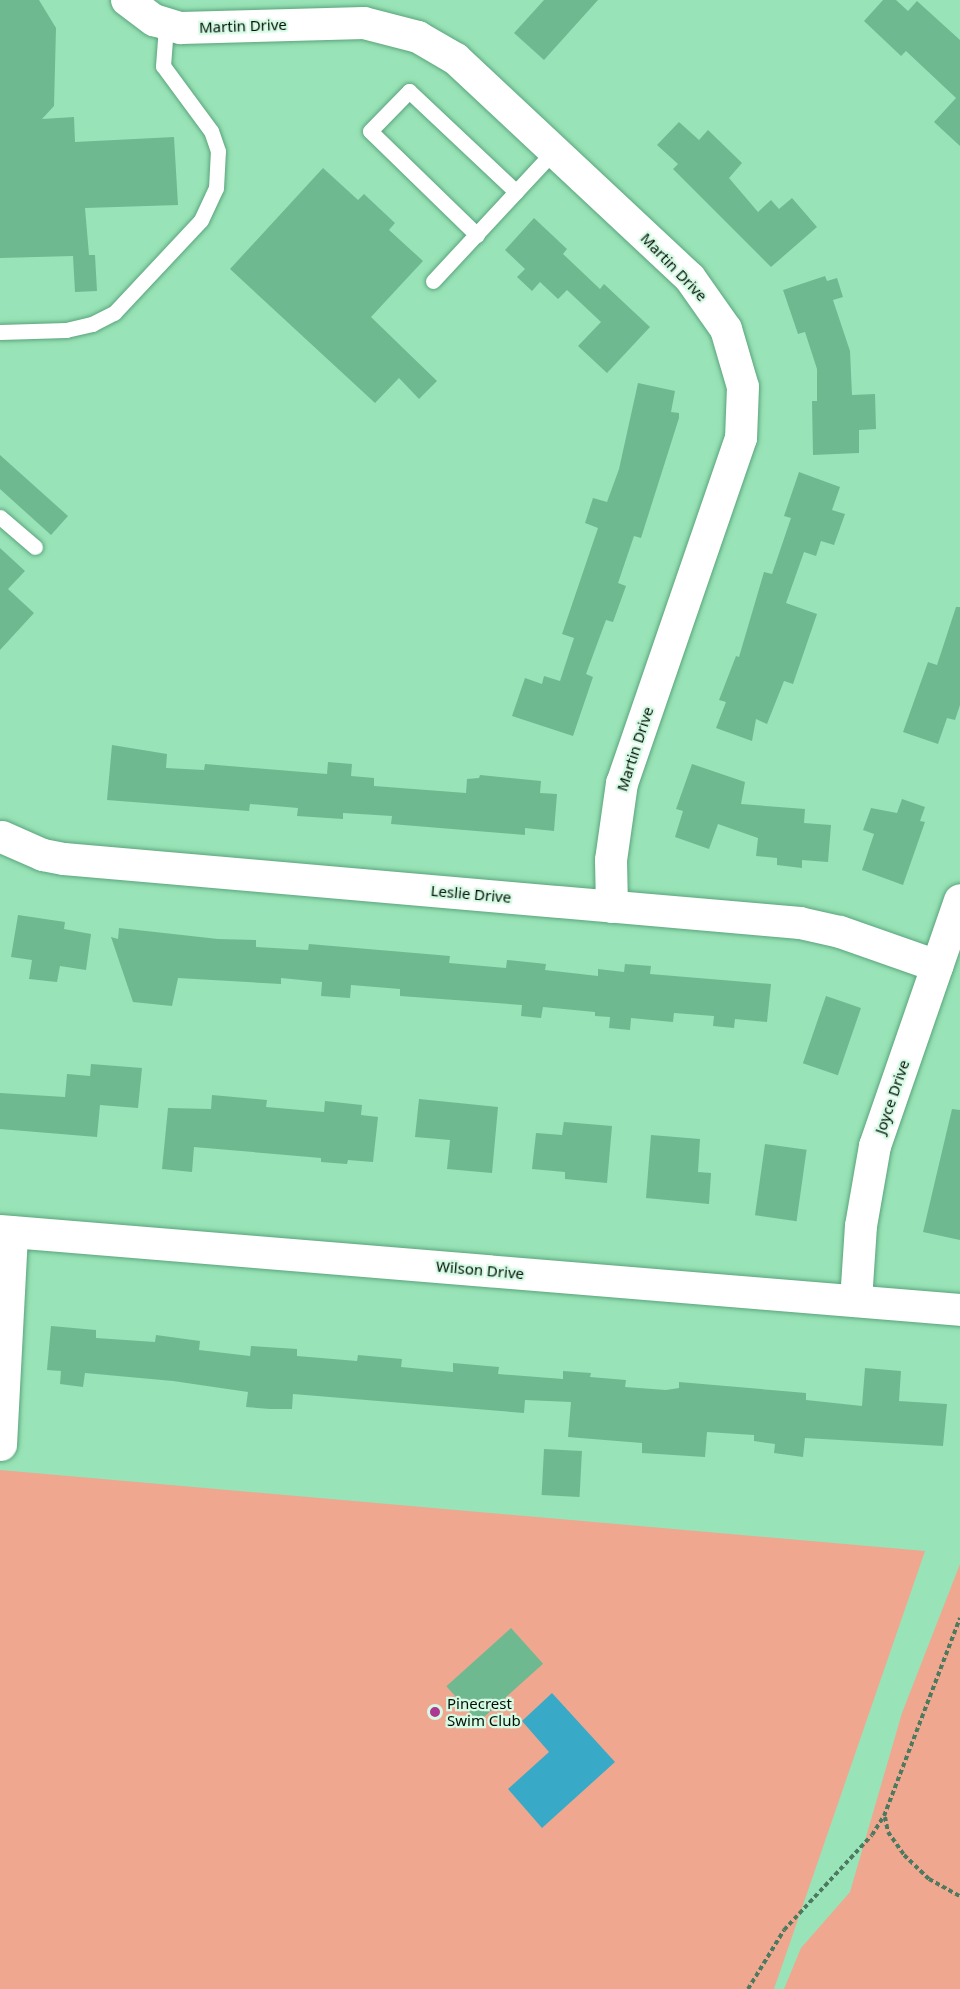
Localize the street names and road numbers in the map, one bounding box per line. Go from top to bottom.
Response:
street label: Martin Drive [199,15,287,37]
street label: Martin Drive [637,229,711,305]
street label: Martin Drive [613,704,657,794]
street label: Leslie Drive [430,882,512,906]
street label: Joyce Drive [871,1058,913,1136]
street label: Wilson Drive [435,1257,525,1283]

